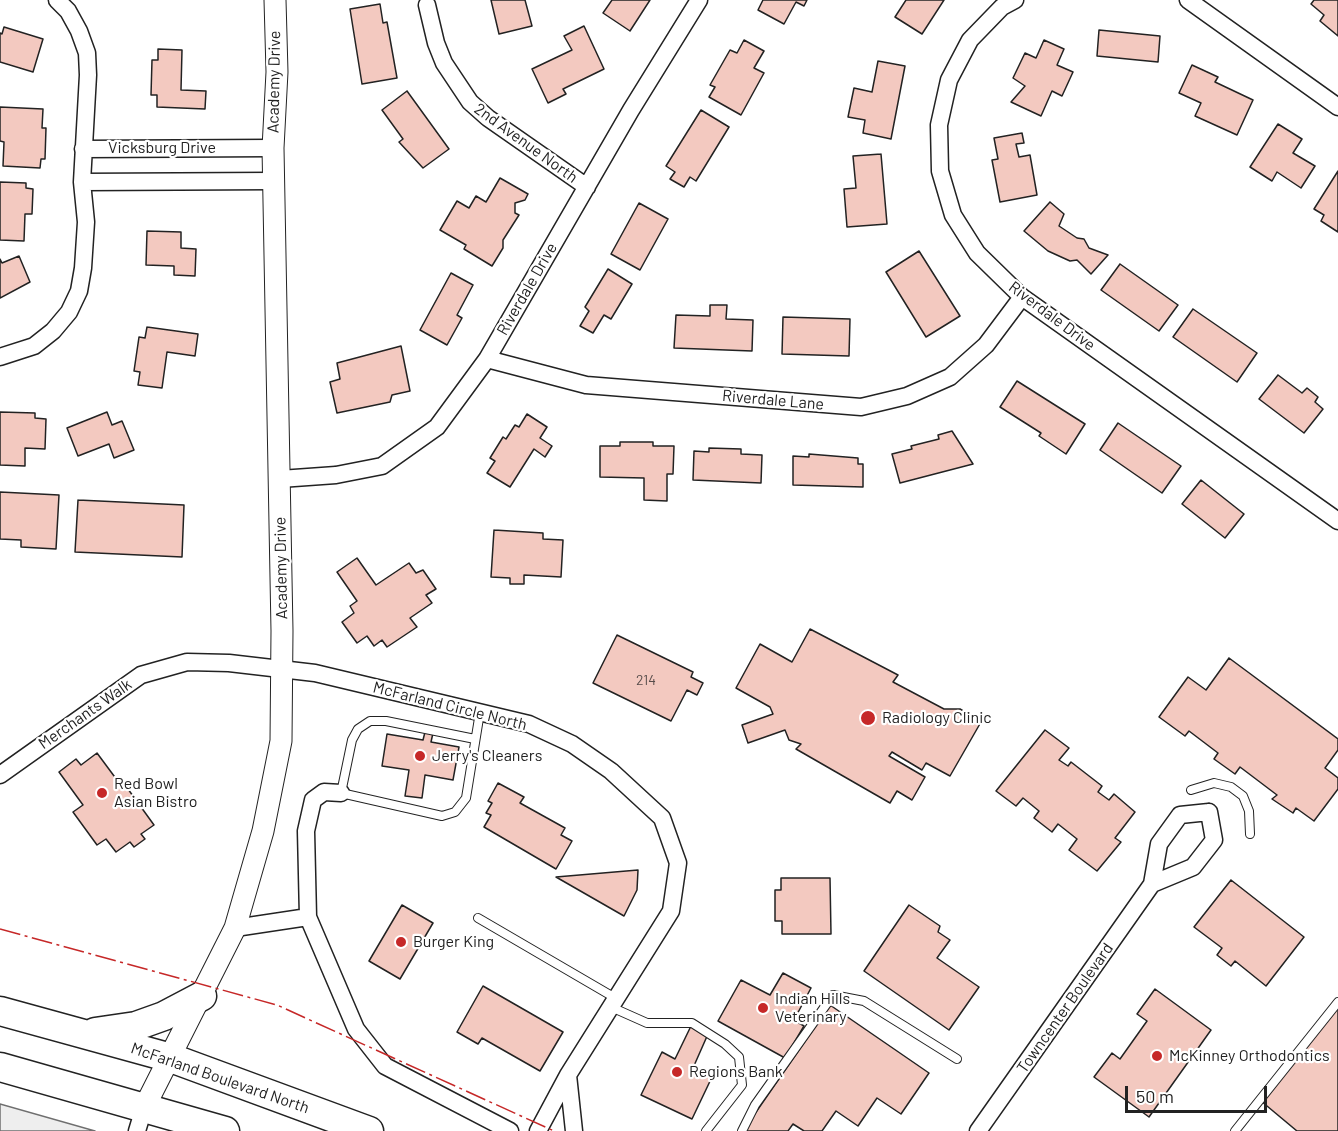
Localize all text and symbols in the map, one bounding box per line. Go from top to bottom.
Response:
street label: Academy Drive [264,31,284,133]
street label: 2nd Avenue North [471,99,581,187]
street label: Vicksburg Drive [108,138,216,158]
street label: Riverdale Drive [493,239,561,339]
street label: Riverdale Drive [1005,277,1099,355]
street label: Riverdale Lane [721,386,825,414]
street label: Academy Drive [271,517,291,619]
house number: 214 [636,672,656,688]
street label: Merchants Walk [35,675,135,753]
street label: McFarland Circle North [371,678,529,734]
place label: Radiology Clinic [882,708,992,728]
marker: Radiology Clinic [859,709,877,727]
place label: Jerry's Cleaners [432,746,542,766]
marker: Jerry's Cleaners [413,749,427,763]
place label: Red Bowl Asian Bistro [114,774,198,812]
marker: Red Bowl Asian Bistro [95,786,109,800]
place label: Burger King [413,932,494,952]
marker: Burger King [394,935,408,949]
street label: Towncenter Boulevard [1013,939,1117,1077]
place label: Indian Hills Veterinary [775,989,850,1027]
marker: Indian Hills Veterinary [756,1001,770,1015]
street label: McFarland Boulevard North [128,1038,312,1118]
place label: McKinney Orthodontics [1169,1046,1330,1066]
marker: McKinney Orthodontics [1150,1049,1164,1063]
place label: Regions Bank [689,1062,783,1082]
marker: Regions Bank [670,1065,684,1079]
scale bar [1128,1074,1270,1112]
text: 50 m [1136,1085,1174,1107]

